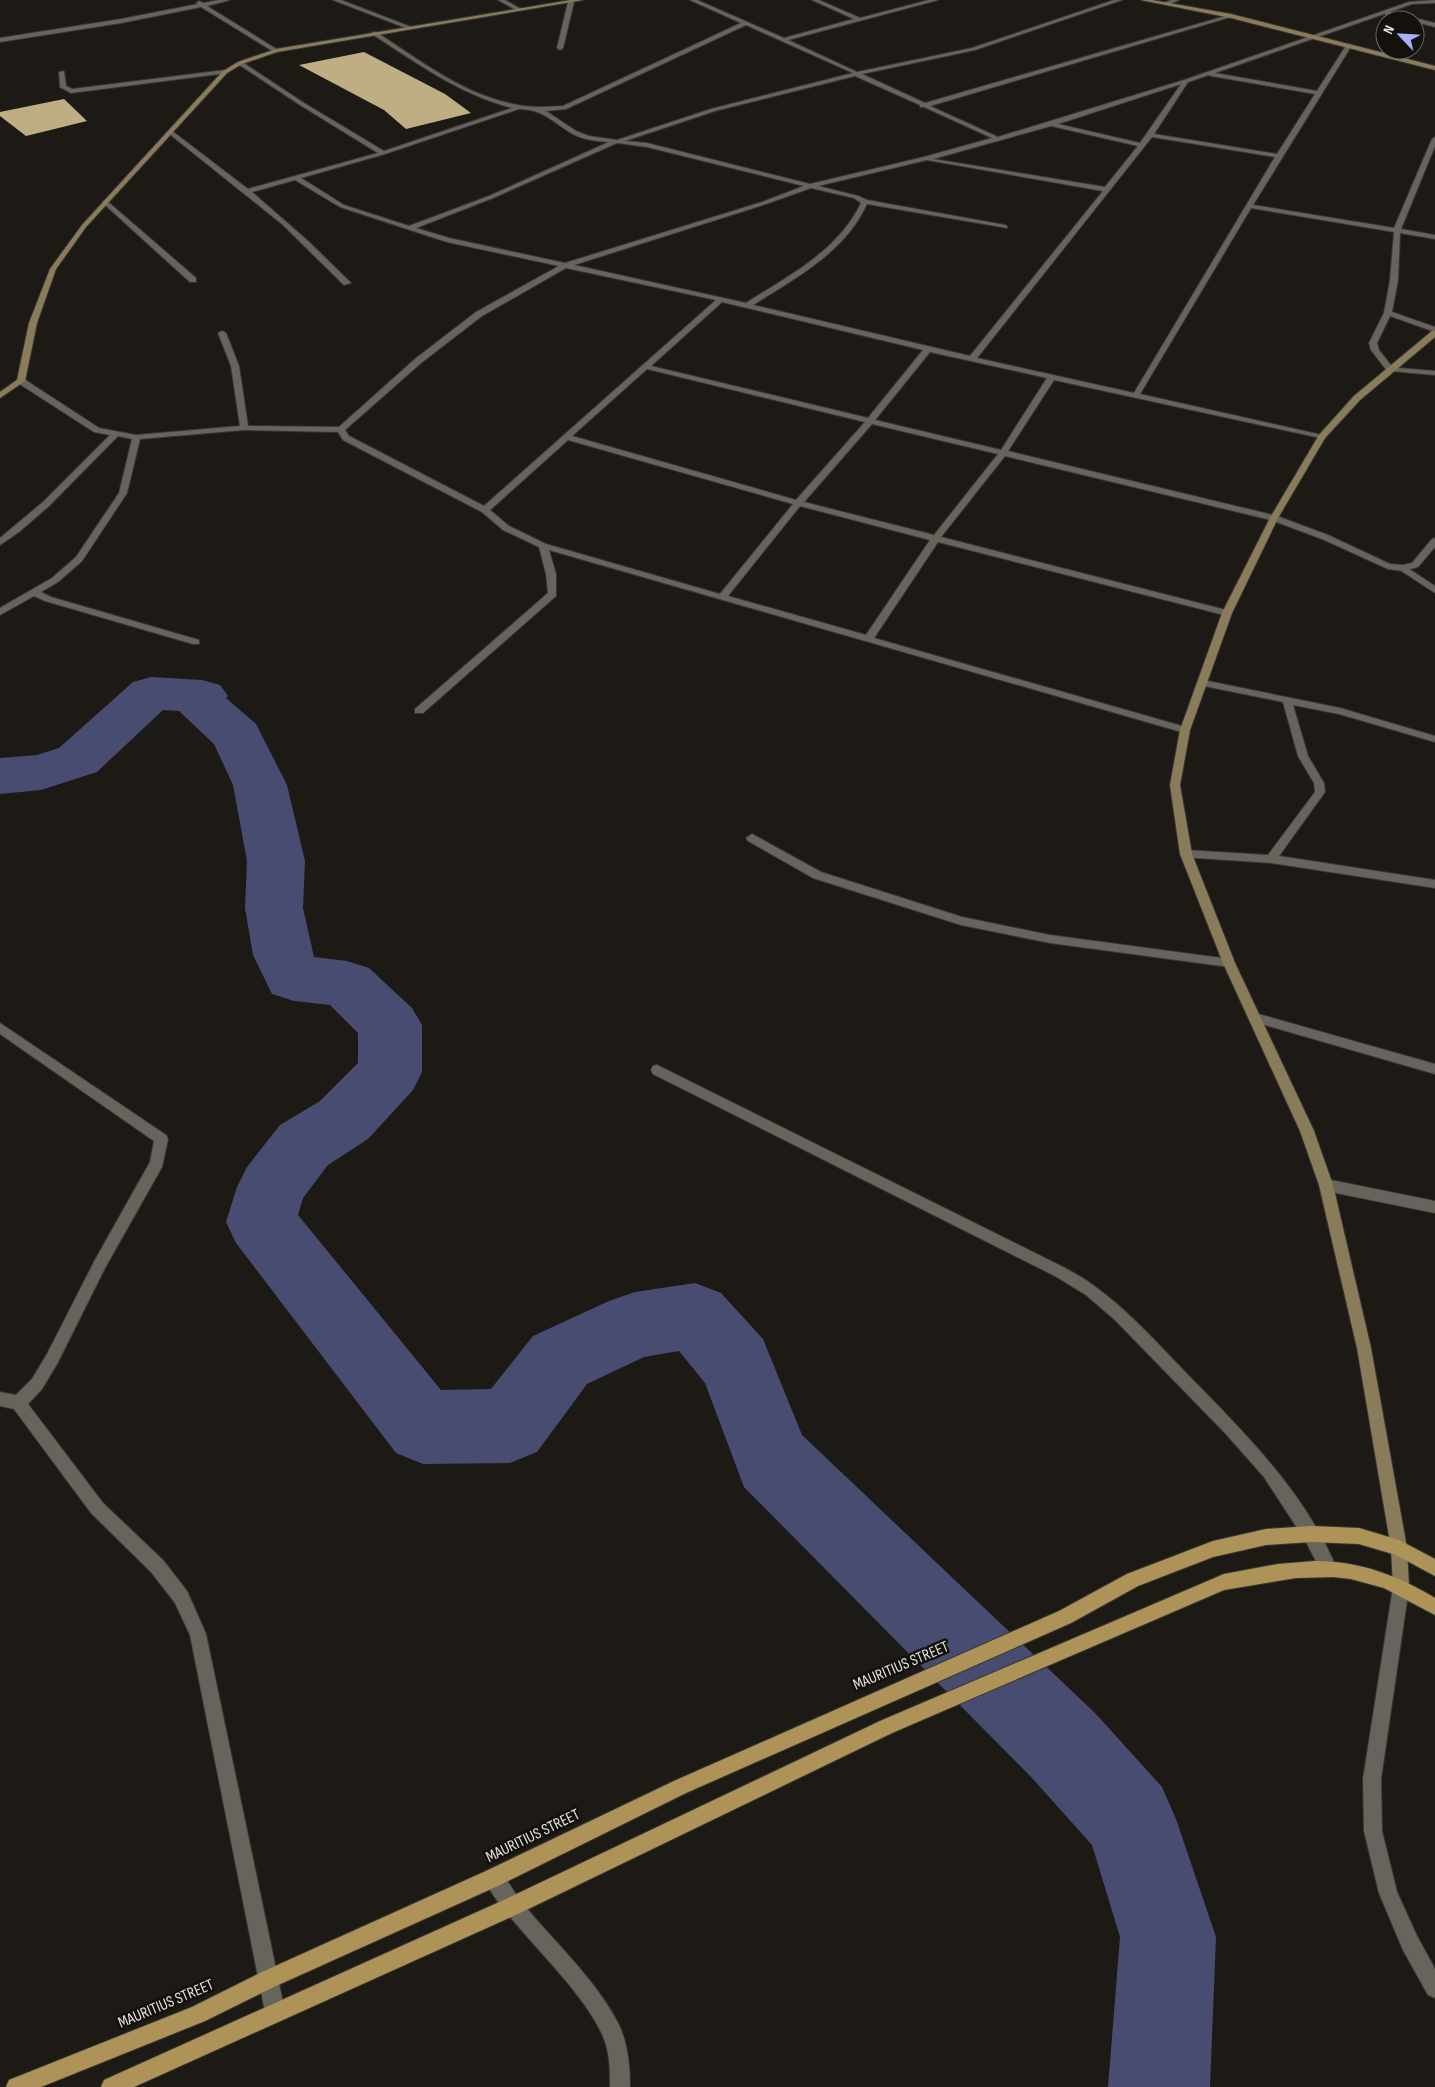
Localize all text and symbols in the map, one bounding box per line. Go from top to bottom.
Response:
north arrow [1375,10,1425,60]
text: N [1379,23,1398,37]
street label: MAURITIUS STREET [850,1637,952,1695]
street label: MAURITIUS STREET [483,1805,584,1867]
street label: MAURITIUS STREET [115,1975,217,2033]

